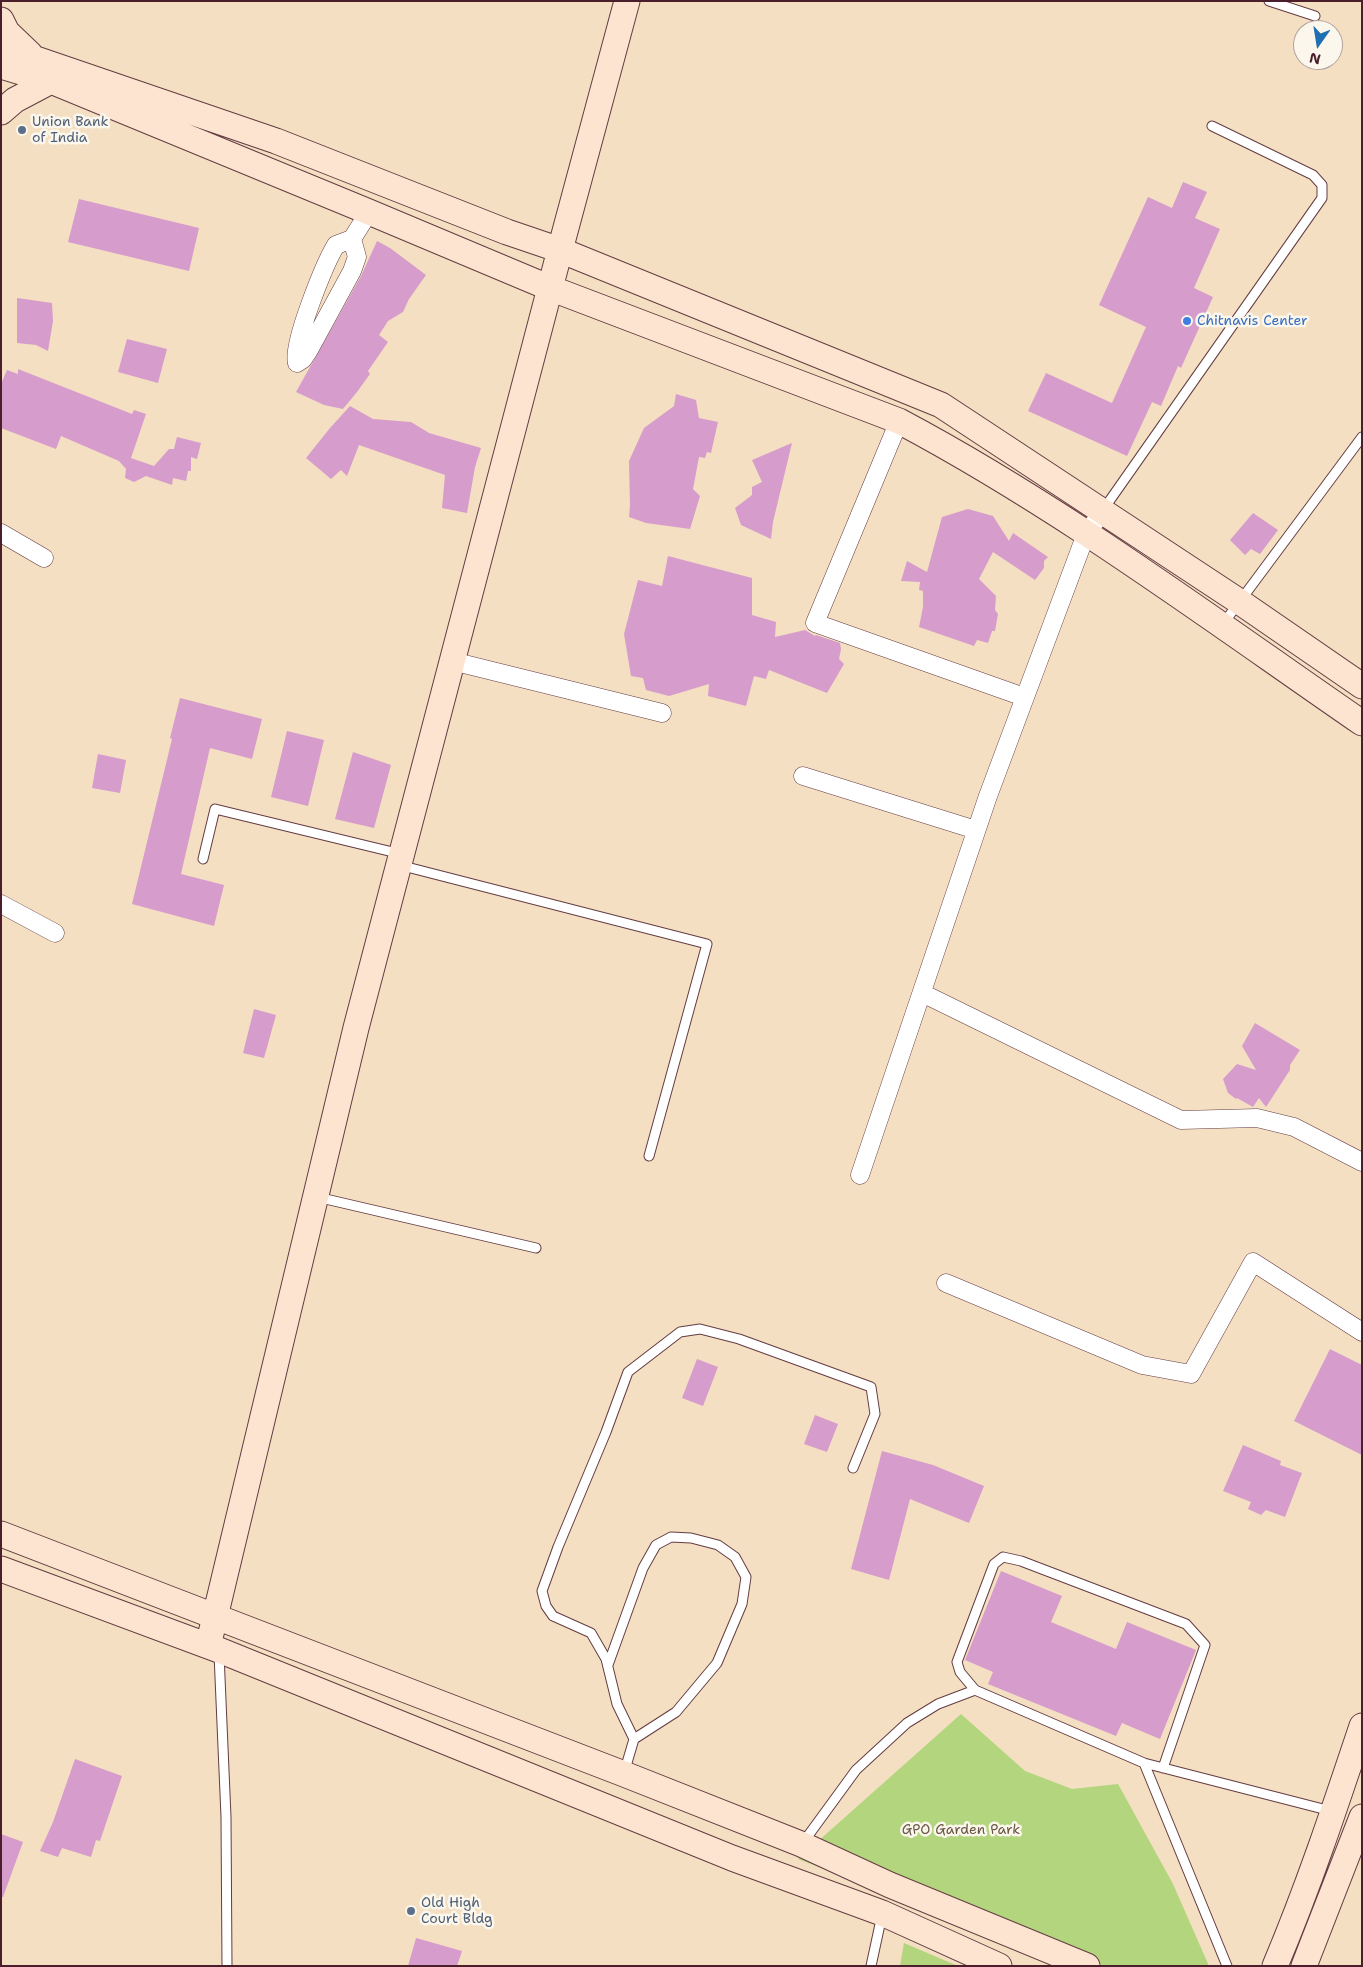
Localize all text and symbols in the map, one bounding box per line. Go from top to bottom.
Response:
north arrow [1293,20,1343,70]
text: N [1307,49,1322,69]
place label: Union Bank of India [32,114,109,146]
marker: Union Bank of India [16,124,28,136]
place label: Chitnavis Center [1197,313,1308,329]
marker: Chitnavis Center [1181,315,1193,327]
park label: GPO Garden Park [902,1822,1020,1838]
place label: Old High Court Bldg [421,1895,493,1928]
marker: Old High Court Bldg [405,1905,417,1917]

